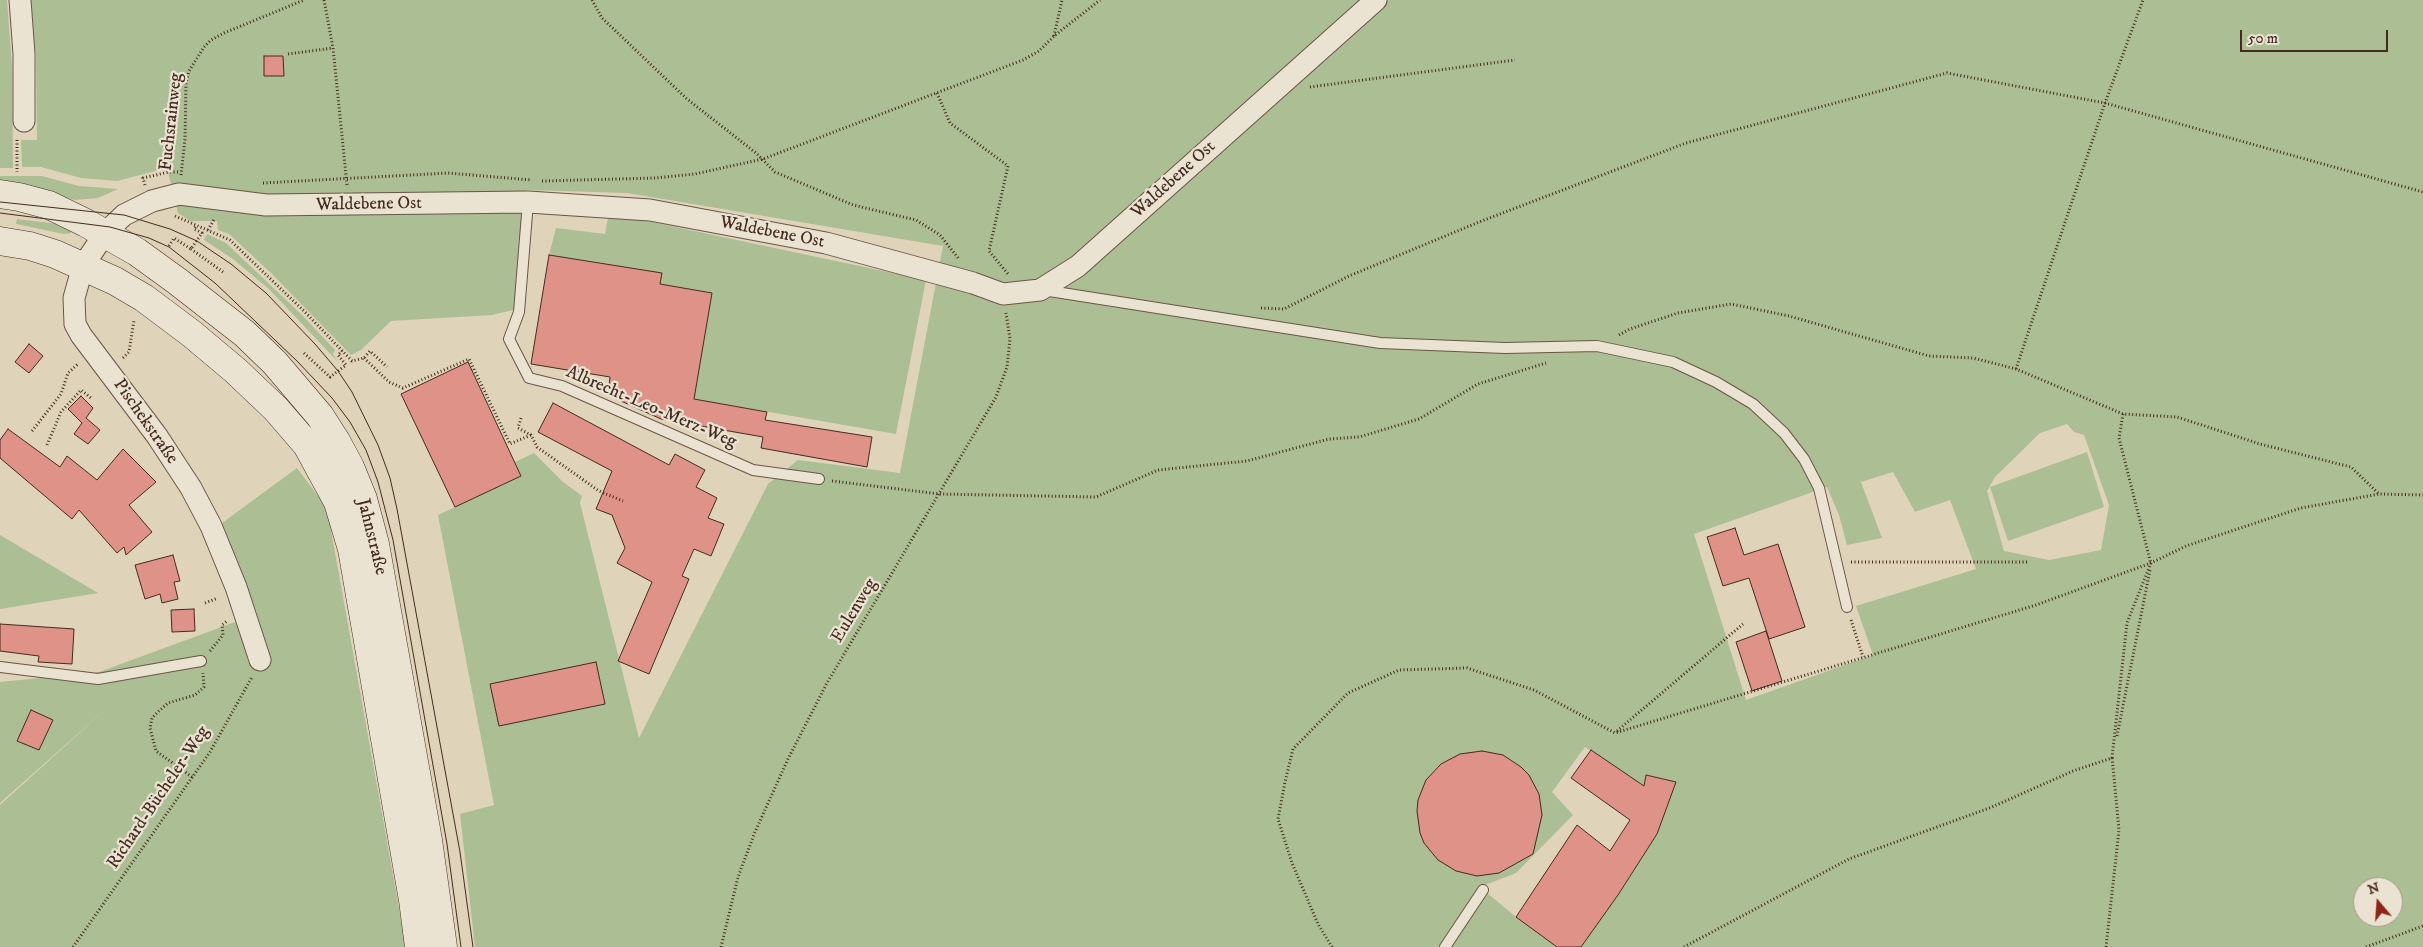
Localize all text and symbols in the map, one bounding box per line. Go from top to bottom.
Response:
scale bar [2243,20,2390,52]
text: 50 m [2248,29,2278,48]
street label: Fuchsrainweg [156,72,188,172]
street label: Waldebene Ost [1127,137,1221,223]
street label: Waldebene Ost [316,193,422,217]
street label: Waldebene Ost [718,212,826,254]
street label: Albrecht-Leo-Merz-Weg [562,362,740,454]
street label: Pischekstraße [108,375,182,469]
street label: Jahnstraße [351,497,391,577]
street label: Eulenweg [827,575,883,647]
street label: Richard-Bücheler-Weg [103,722,215,874]
north arrow [2353,877,2403,927]
text: N [2365,878,2382,899]

